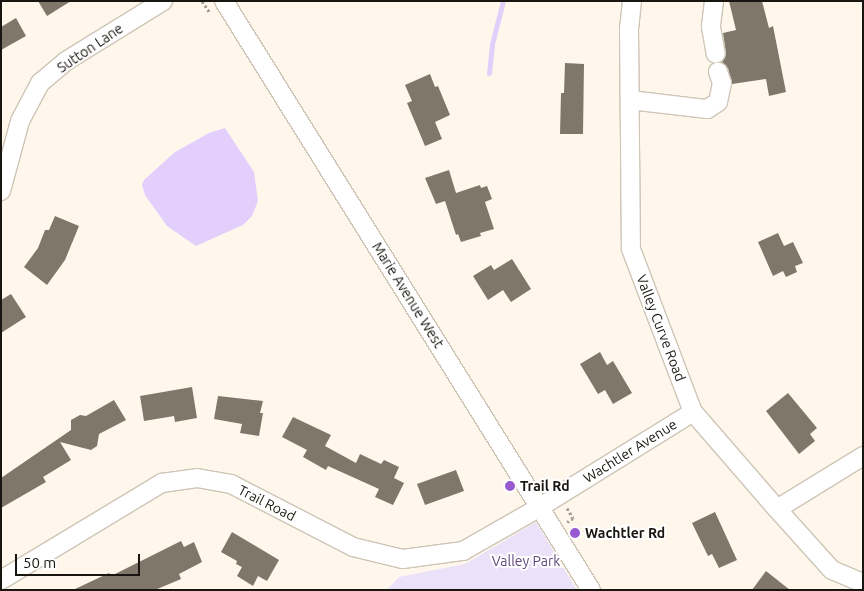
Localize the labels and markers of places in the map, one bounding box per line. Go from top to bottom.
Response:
place label: Trail Rd [520,478,570,494]
marker: Trail Rd [504,480,516,492]
place label: Wachtler Rd [585,525,665,541]
marker: Wachtler Rd [569,527,581,539]

